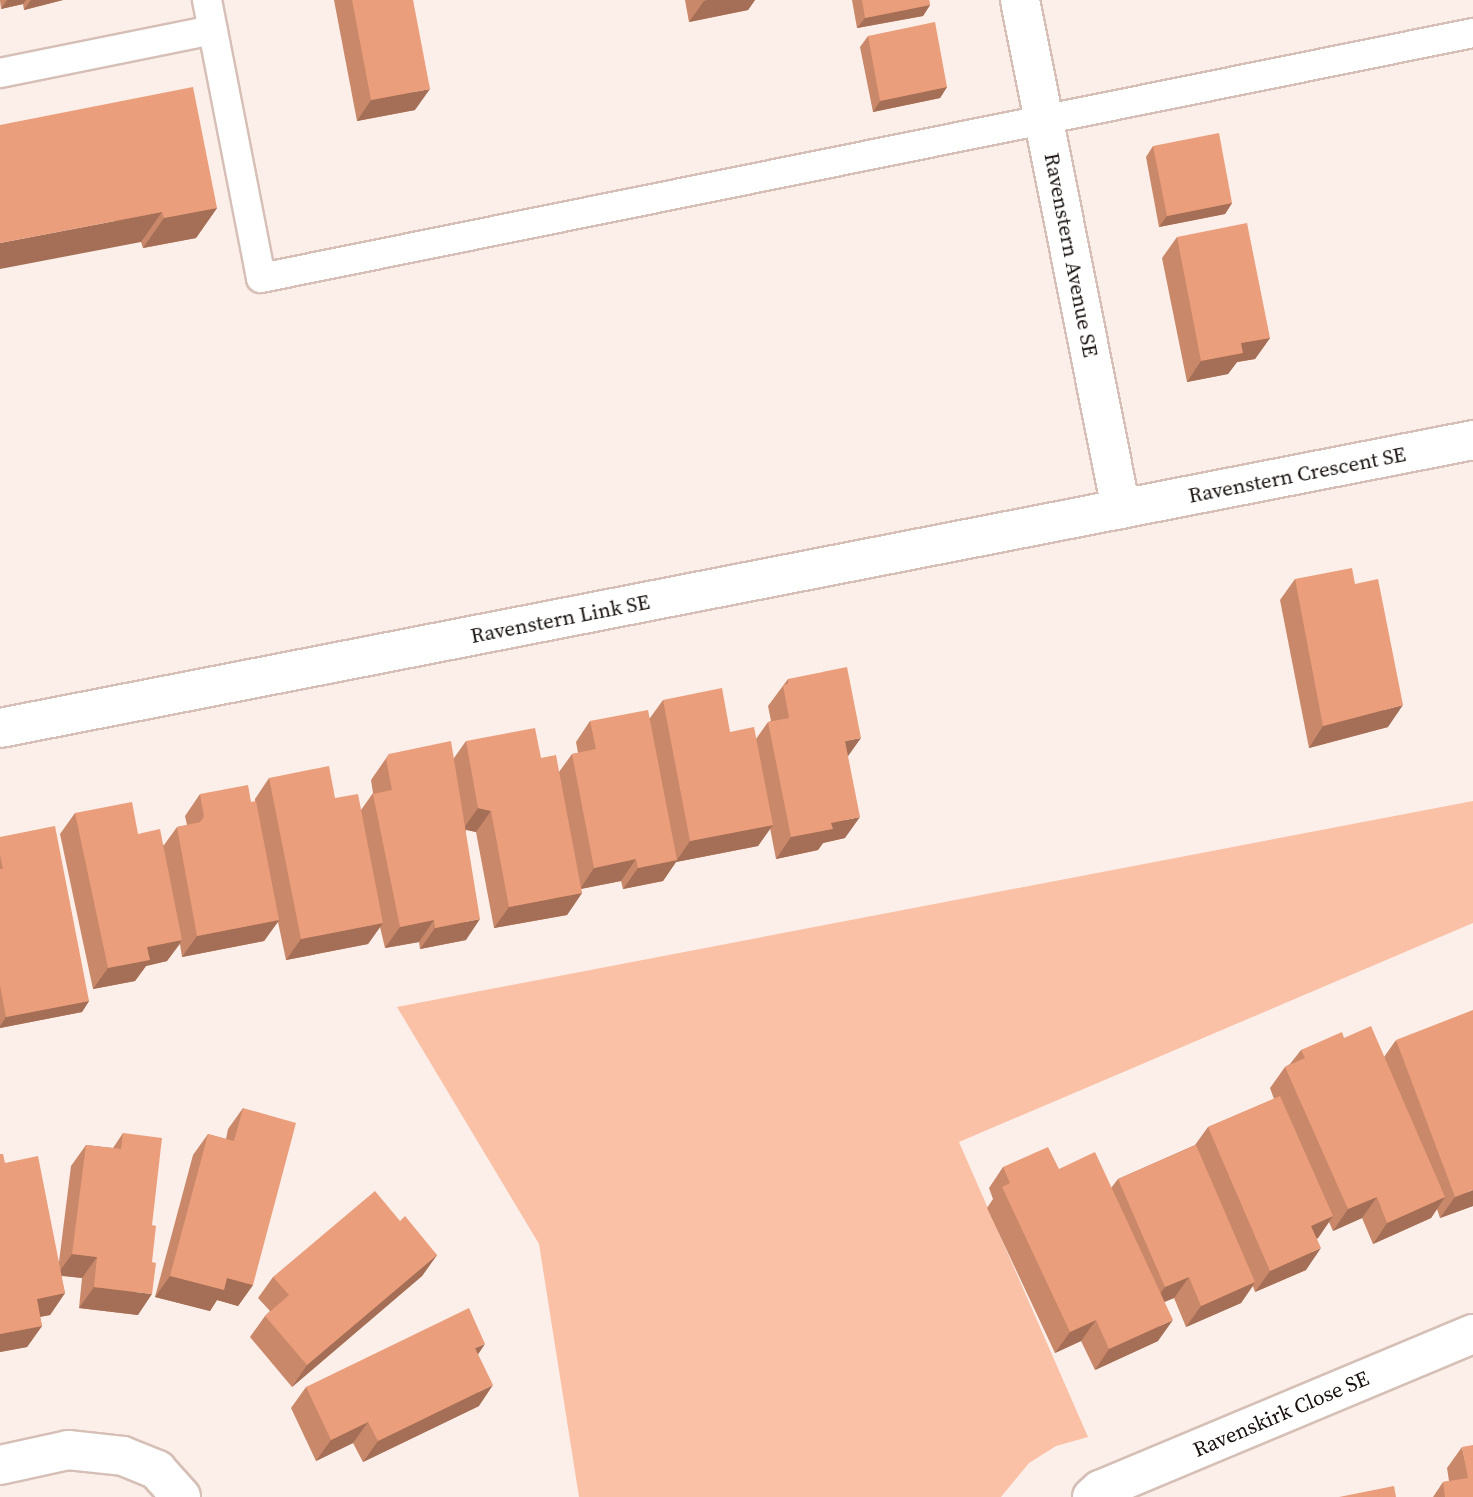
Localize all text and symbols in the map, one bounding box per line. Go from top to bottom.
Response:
street label: Ravenstern Avenue SE [1039,151,1103,359]
street label: Ravenstern Crescent SE [1186,442,1408,508]
street label: Ravenstern Link SE [468,589,652,649]
street label: Ravenskirk Close SE [1189,1366,1373,1462]

